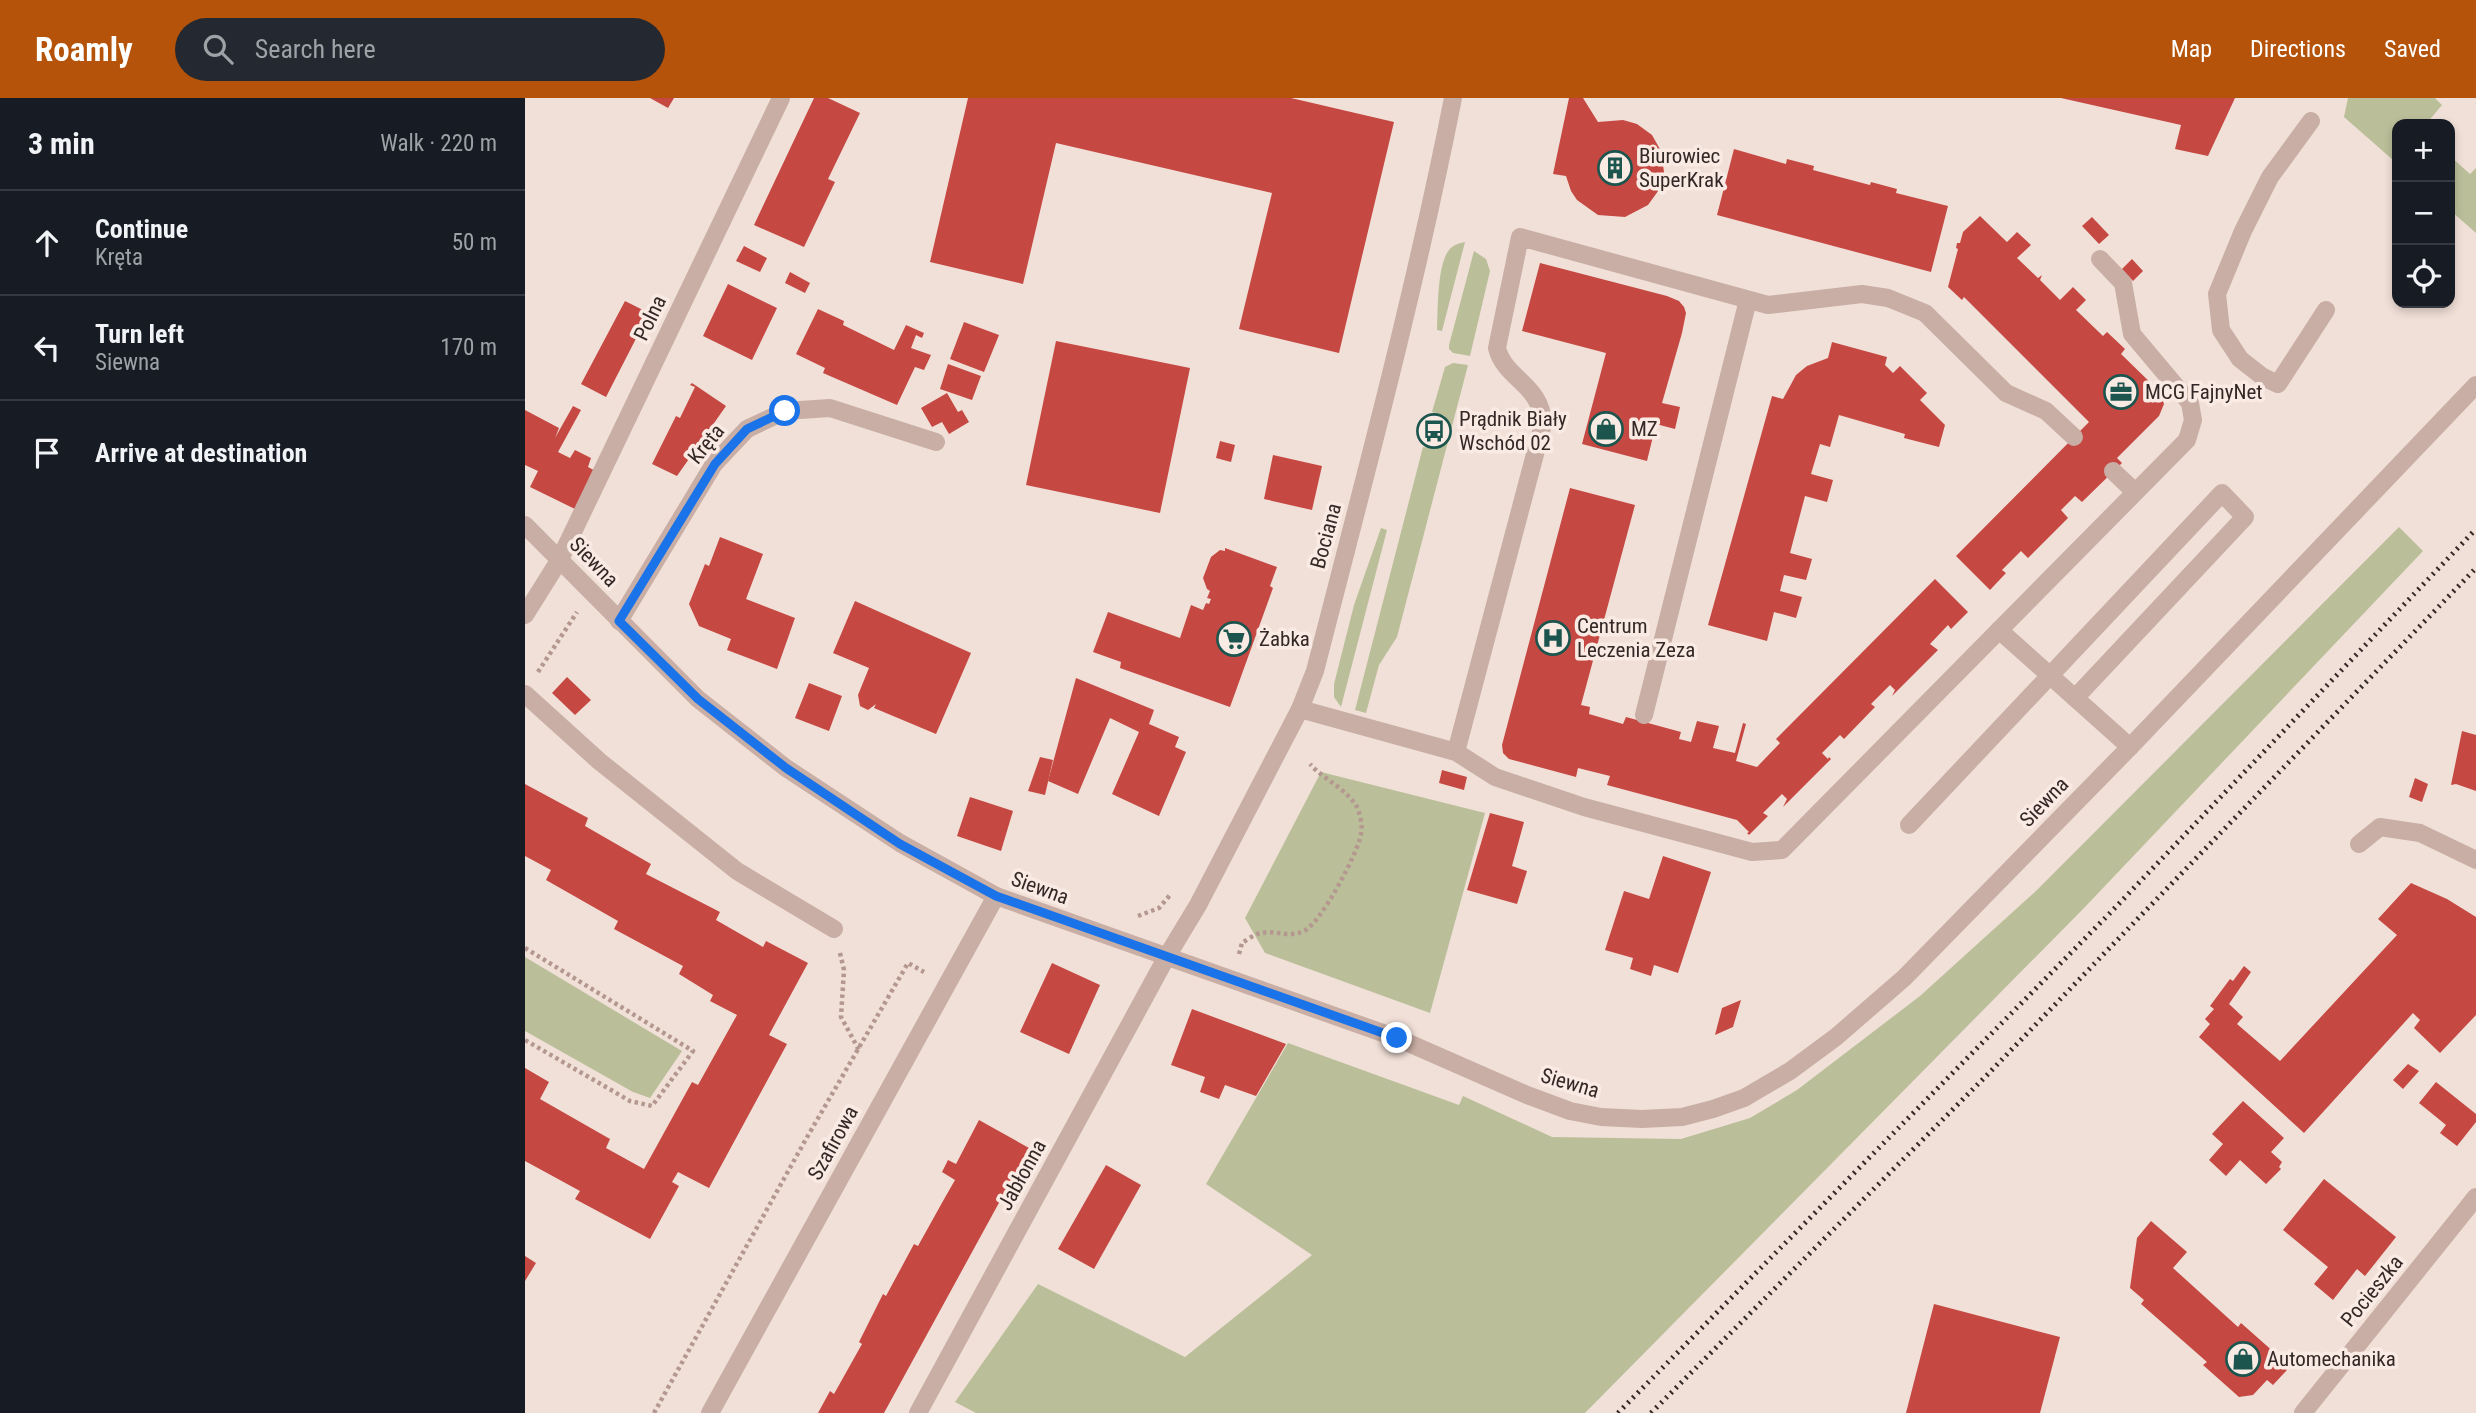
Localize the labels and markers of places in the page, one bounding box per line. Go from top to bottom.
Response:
place label: Biurowiec SuperKrak [1639,144,1724,192]
building icon: Biurowiec SuperKrak [1596,149,1634,187]
office icon: MCG FajnyNet [2102,373,2140,411]
place label: MCG FajnyNet [2145,380,2263,404]
place label: Prądnik Biały Wschód 02 [1459,407,1567,455]
shop icon: MZ [1587,410,1625,448]
bus stop icon: Prądnik Biały Wschód 02 [1415,412,1453,450]
place label: MZ [1631,417,1658,441]
place label: Centrum Leczenia Zeza [1577,614,1695,662]
hospital icon: Centrum Leczenia Zeza [1534,619,1572,657]
supermarket icon: Żabka [1215,620,1253,658]
place label: Żabka [1259,627,1310,651]
shop icon: Automechanika [2224,1340,2262,1378]
place label: Automechanika [2267,1347,2396,1371]

